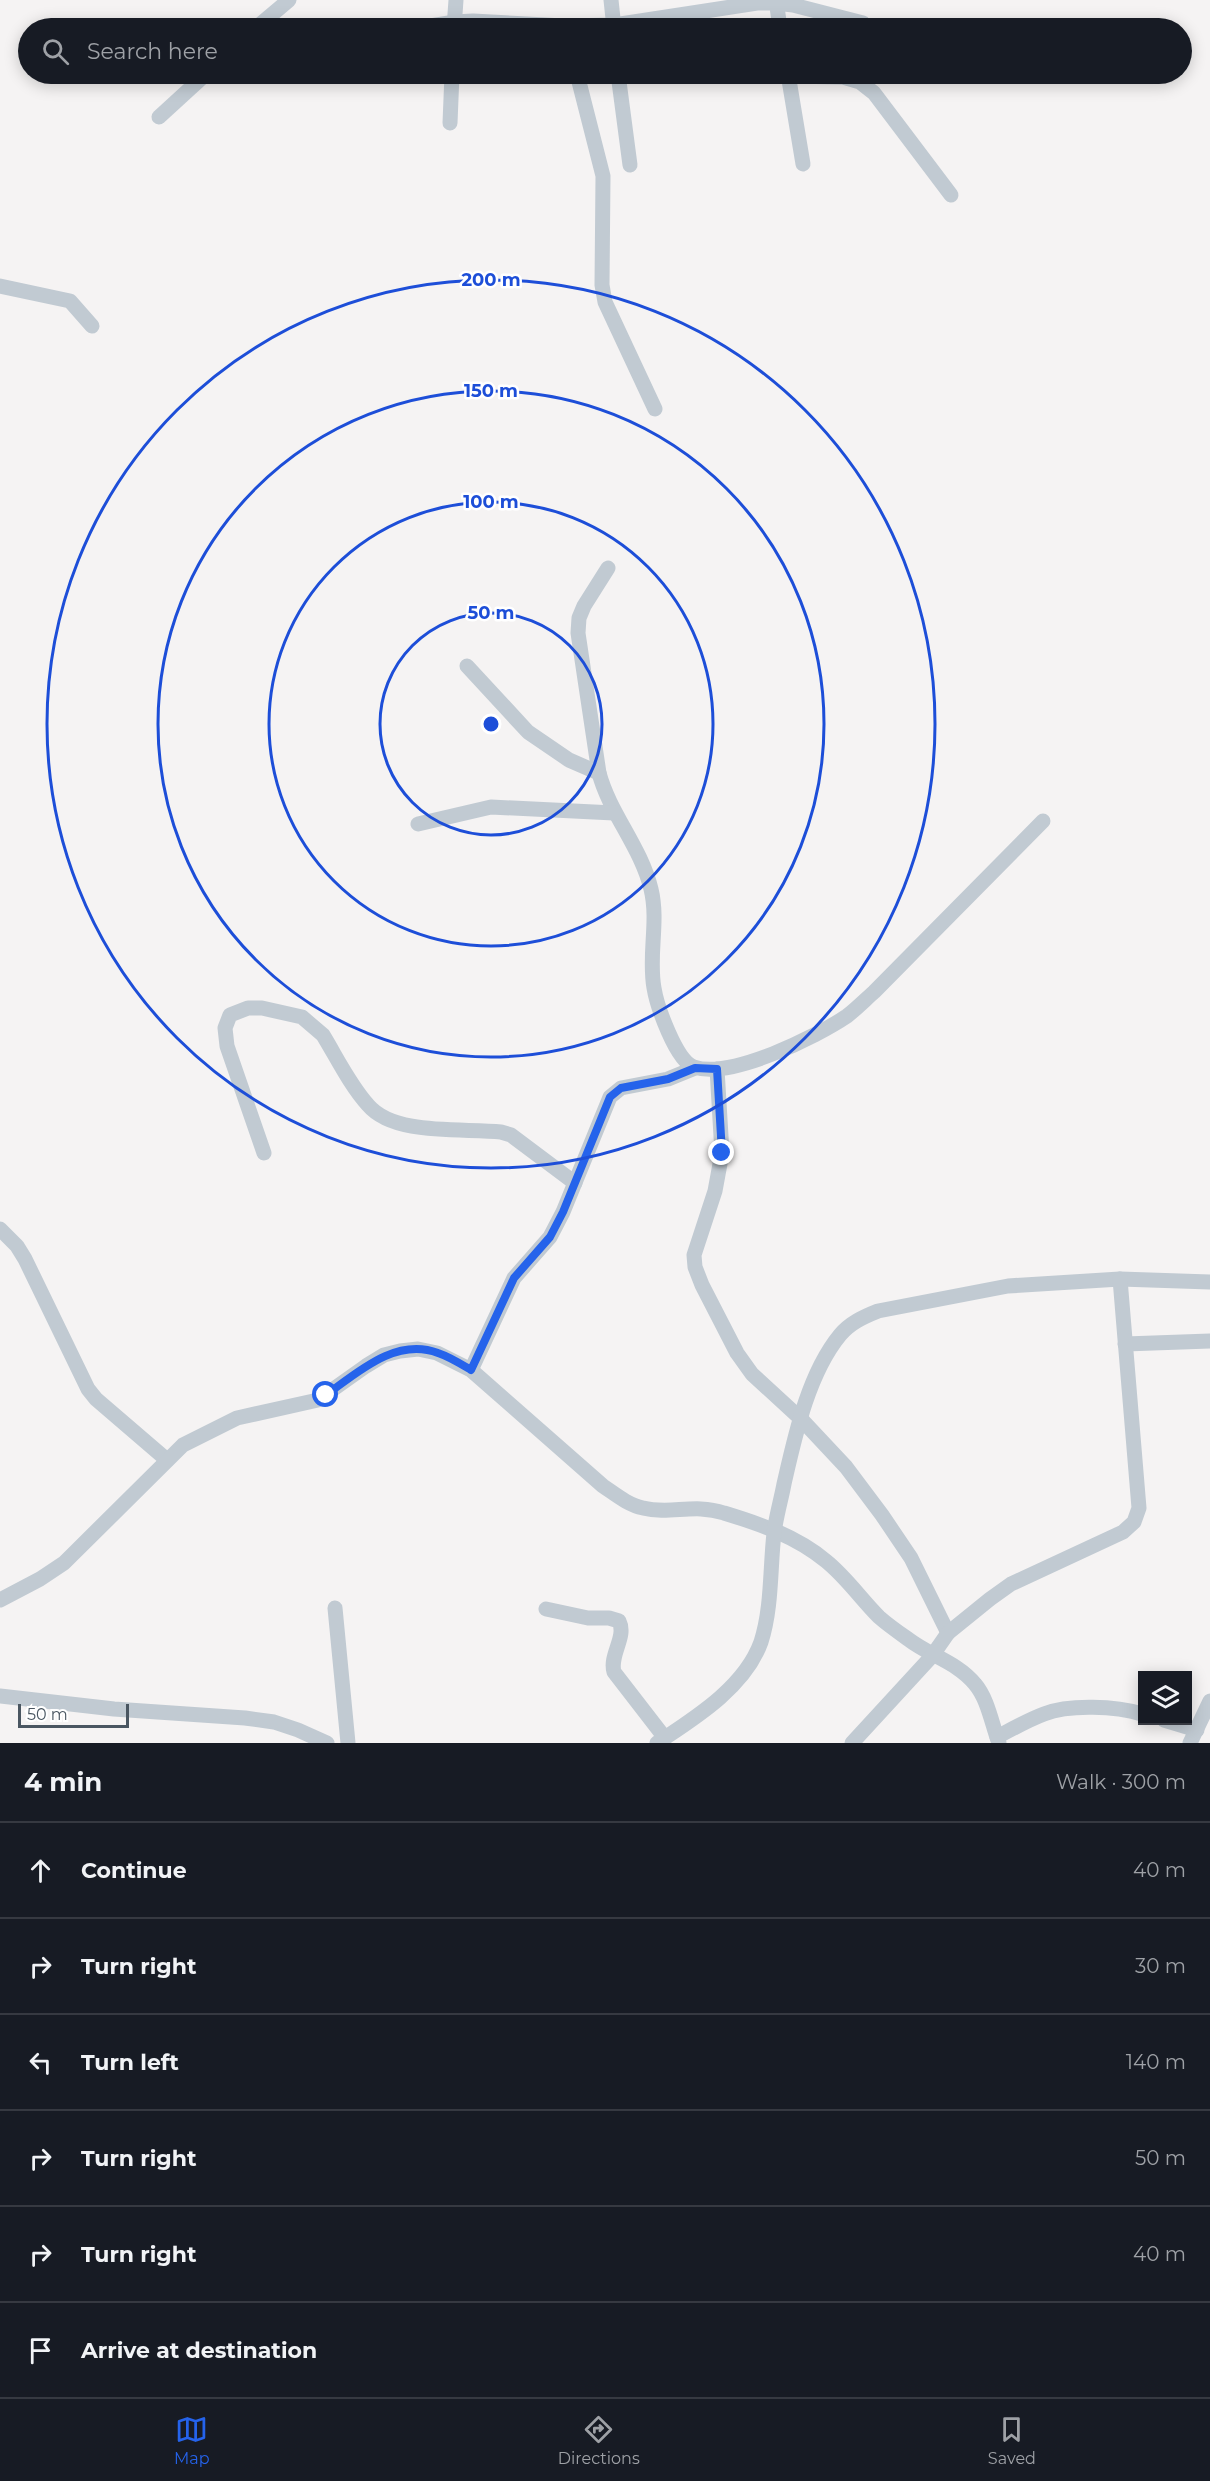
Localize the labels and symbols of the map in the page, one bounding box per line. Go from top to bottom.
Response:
text: 200 m [461,269,521,291]
text: 150 m [464,380,518,402]
text: 100 m [463,491,519,513]
text: 50 m [468,602,514,624]
centre of rings [481,714,501,734]
route end [708,1139,734,1165]
route start [312,1381,338,1407]
scale bar [18,1701,129,1728]

